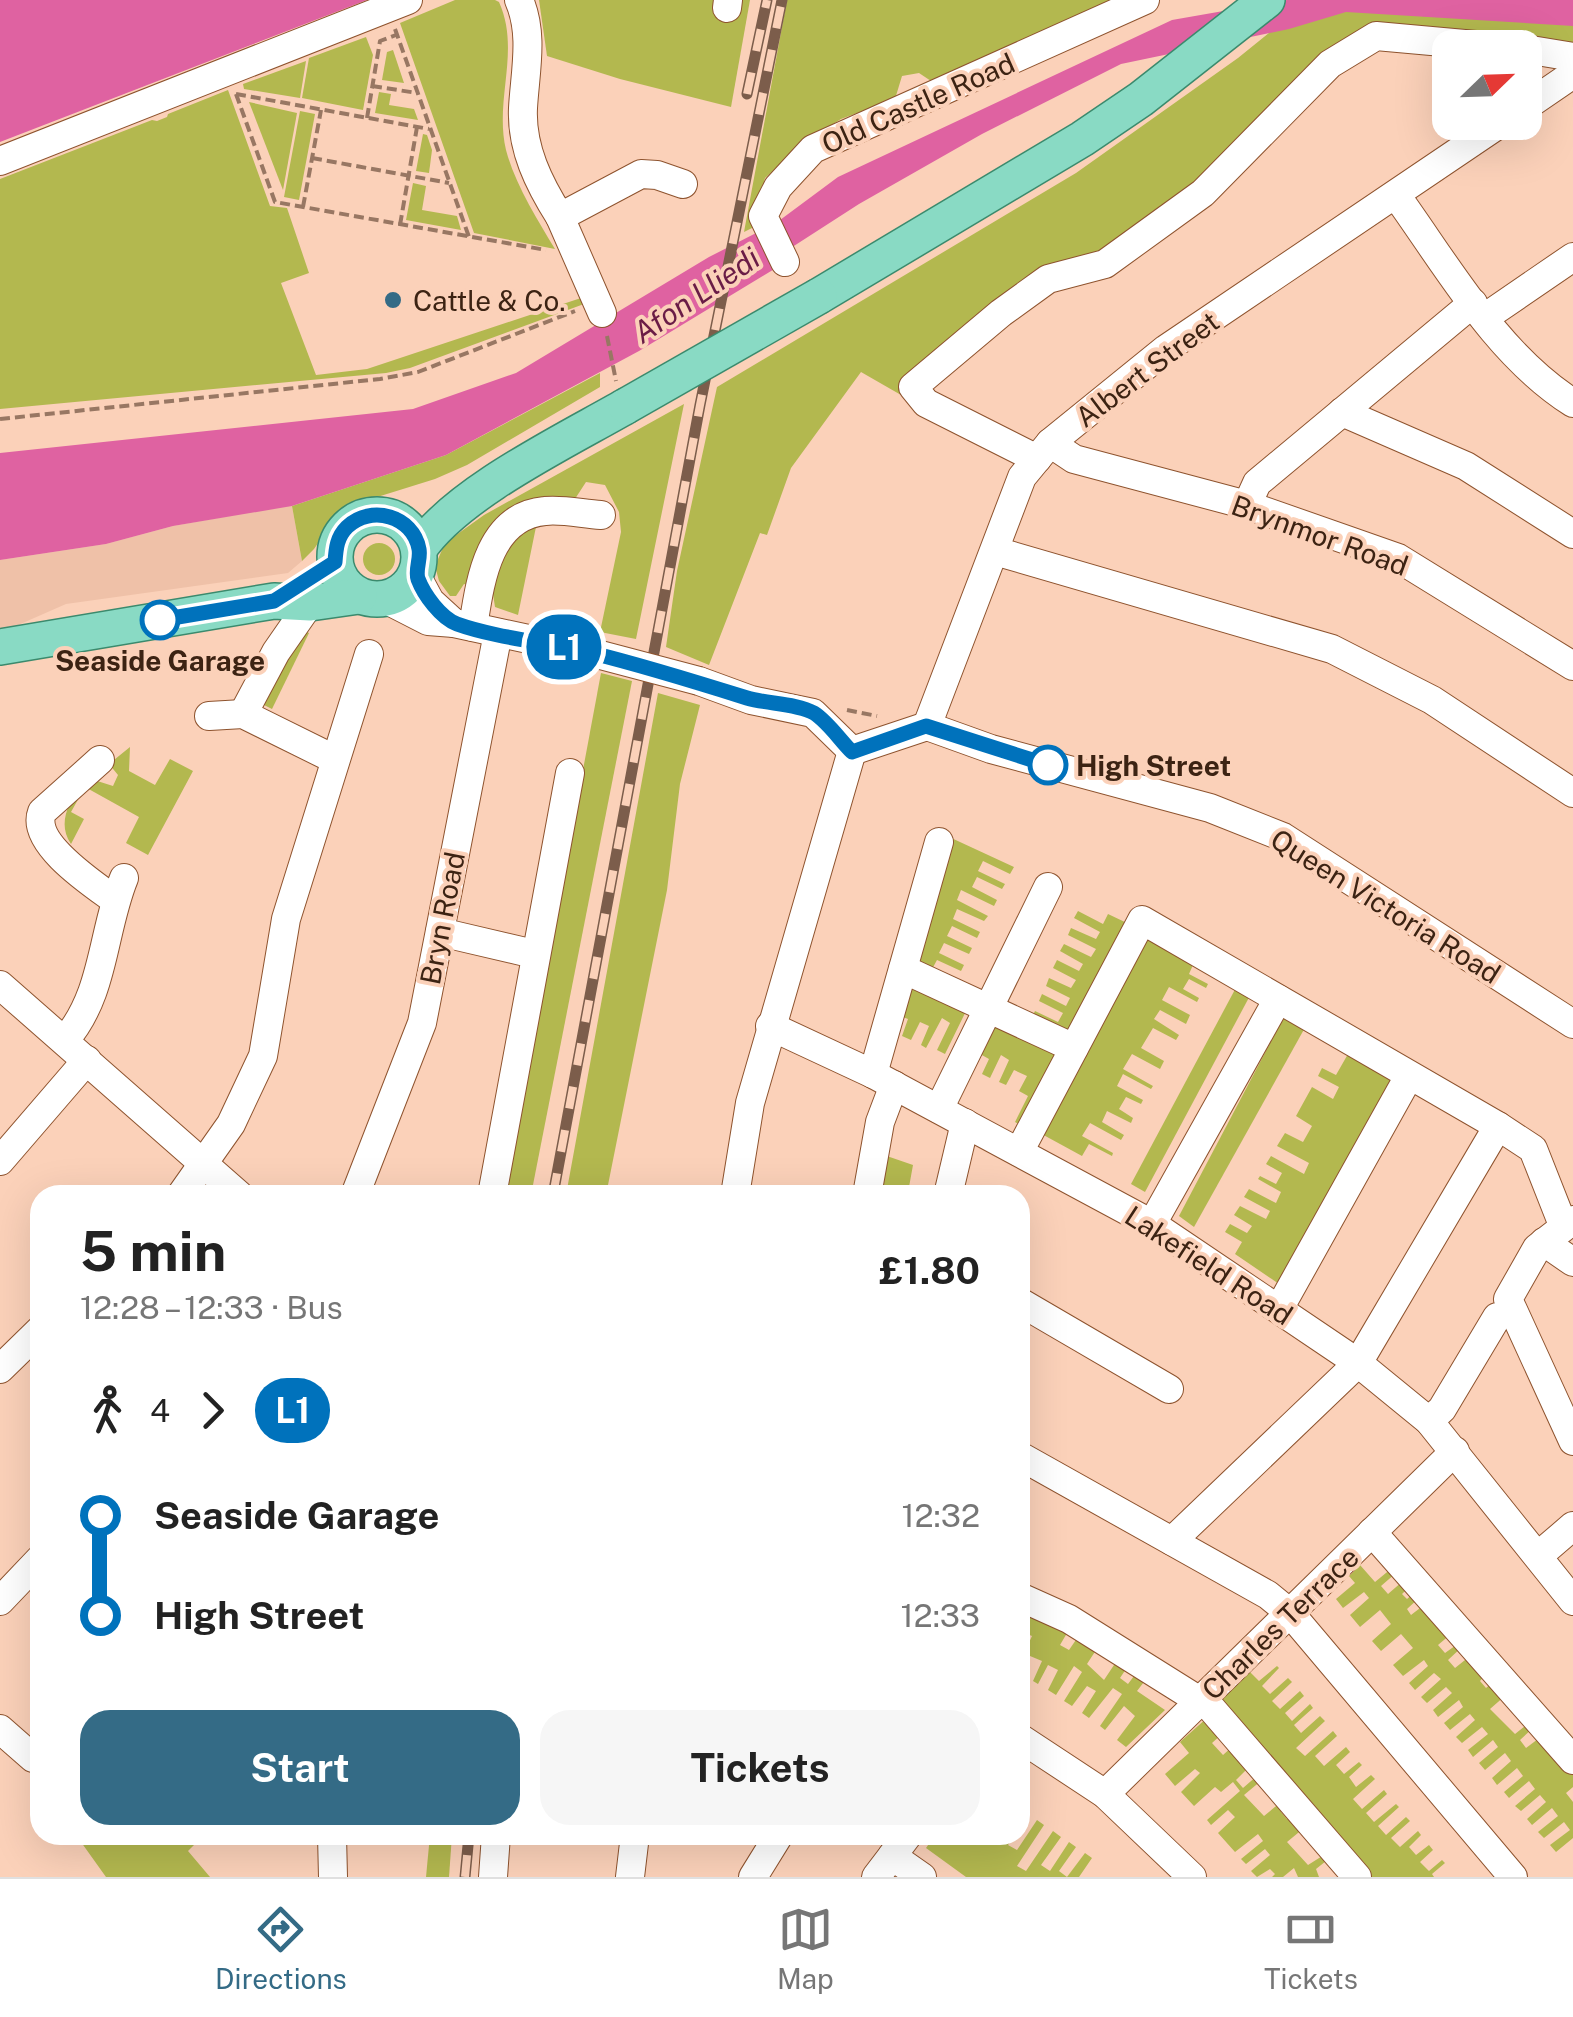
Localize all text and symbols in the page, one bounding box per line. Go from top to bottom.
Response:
north arrow [1432,30,1542,140]
map controls [1432,30,1542,140]
street label: Old Castle Road [817,46,1019,160]
water label: Afon Lliedi [626,239,766,350]
place label: Cattle & Co. [413,284,566,317]
marker: Cattle & Co. [382,289,404,311]
street label: Albert Street [1069,304,1225,434]
street label: Brynmor Road [1227,488,1413,582]
marker: Seaside Garage [141,601,179,639]
line badge: L1 [519,614,609,680]
text: L1 [546,627,582,668]
place label: Seaside Garage [55,644,265,677]
marker: High Street [1029,746,1067,784]
place label: High Street [1076,749,1231,782]
street label: Queen Victoria Road [1265,822,1507,990]
street label: Bryn Road [413,849,471,987]
street label: Lakefield Road [1119,1199,1299,1331]
text: 5 min [80,1219,226,1283]
text: £1.80 [879,1248,980,1293]
text: 12:28 – 12:33 · Bus [80,1289,343,1326]
icon: walk [80,1383,135,1438]
icon: forward [185,1383,240,1438]
text: L1 [275,1390,310,1431]
text: 4 [150,1392,170,1429]
text: Seaside Garage [154,1493,439,1538]
text: 12:32 [901,1497,980,1534]
street label: Charles Terrace [1195,1540,1365,1706]
text: High Street [154,1593,364,1638]
text: 12:33 [901,1597,980,1634]
button: Start [80,1710,520,1825]
button: Tickets [540,1710,980,1825]
tab: Directions [215,1902,347,1995]
tab: Map [777,1902,834,1995]
tab: Tickets [1264,1902,1358,1995]

